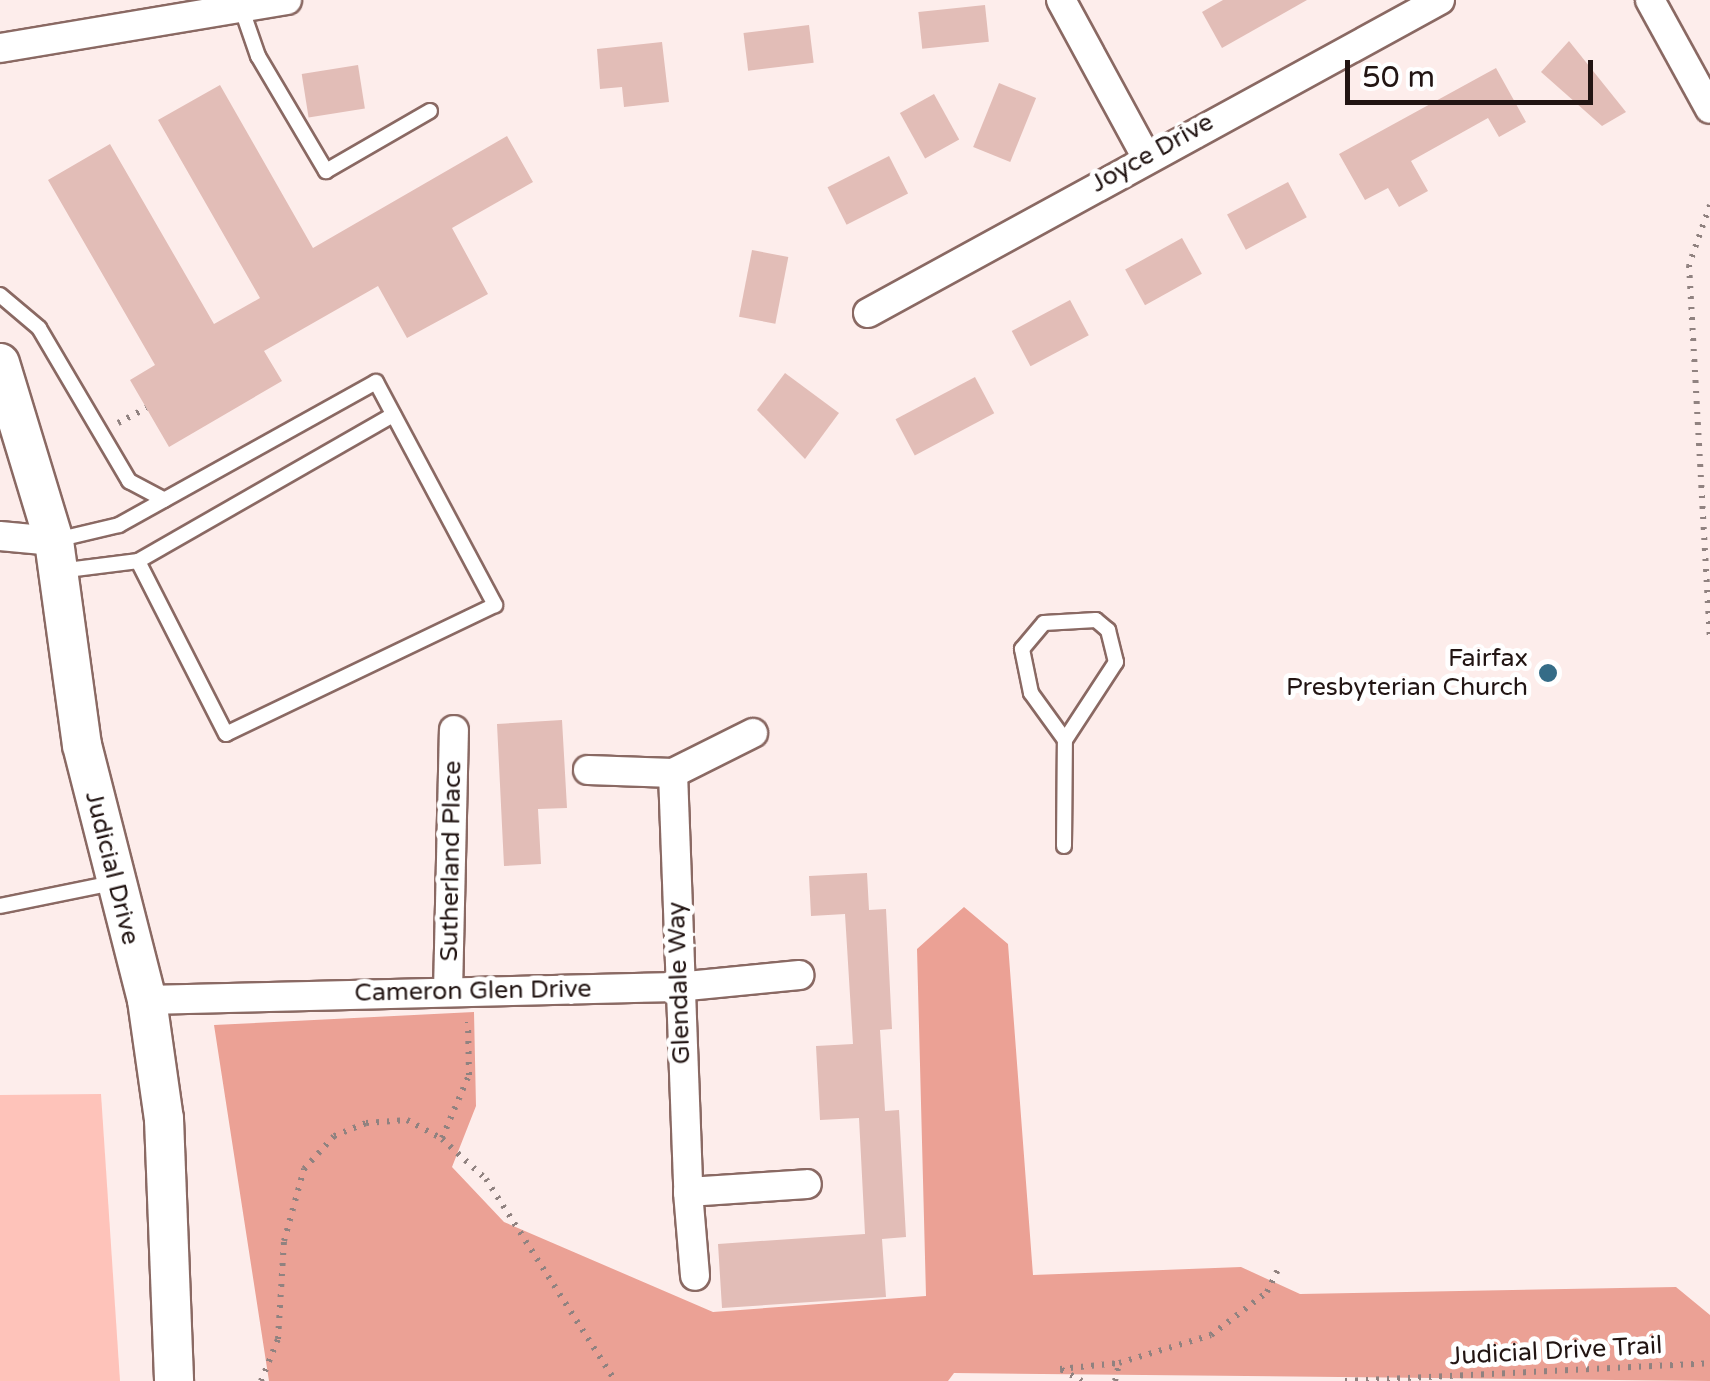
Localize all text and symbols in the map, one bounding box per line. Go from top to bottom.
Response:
scale bar [1350,40,1598,102]
text: 50 m [1362,59,1435,96]
street label: Joyce Drive [1086,107,1218,199]
place label: Fairfax Presbyterian Church [1286,644,1528,703]
marker: Fairfax Presbyterian Church [1537,662,1559,684]
street label: Sutherland Place [434,760,468,962]
street label: Judicial Drive [78,788,146,948]
street label: Glendale Way [661,901,697,1065]
street label: Cameron Glen Drive [354,974,592,1008]
street label: Judicial Drive Trail [1449,1330,1663,1372]

